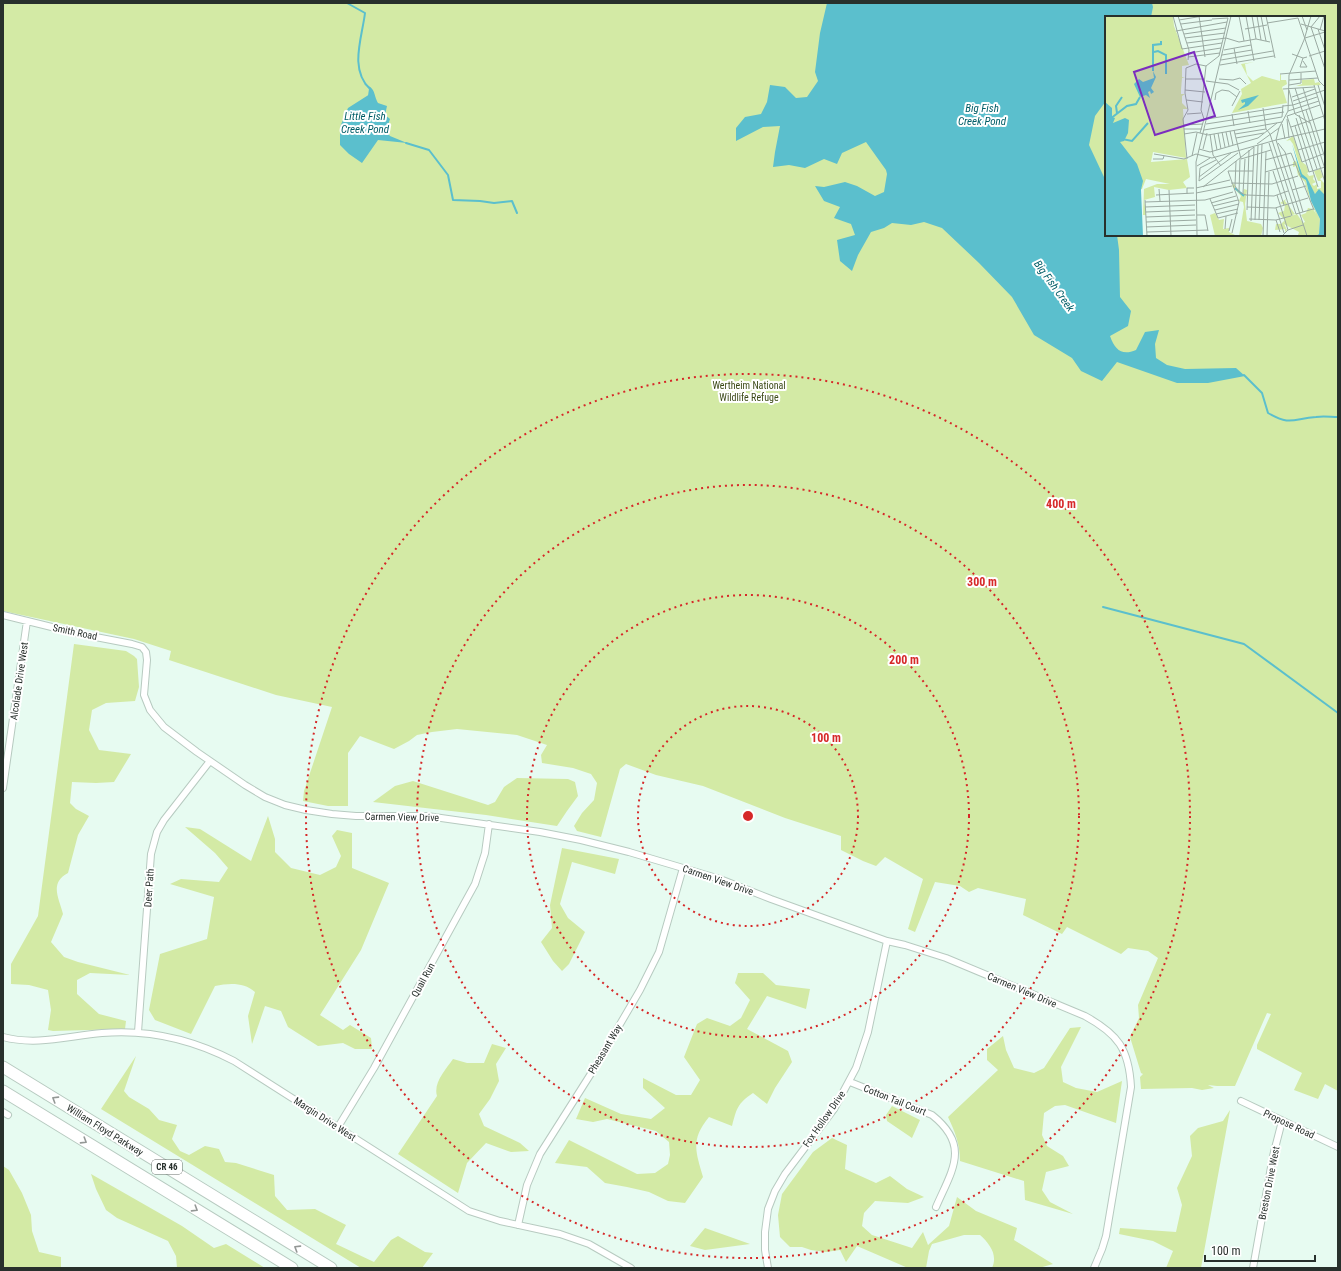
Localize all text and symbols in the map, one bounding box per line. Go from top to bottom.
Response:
inset map [1105,16,1325,236]
water label: Big Fish Creek Pond [958,102,1007,128]
water label: Little Fish Creek Pond [341,110,390,136]
water label: Big Fish Creek [1031,258,1077,314]
park label: Wertheim National Wildlife Refuge [712,380,786,403]
text: 400 m [1046,497,1076,511]
text: 300 m [967,575,997,589]
street label: Smith Road [52,622,98,642]
street label: Alcolade Drive West [8,641,30,721]
text: 200 m [889,653,919,667]
text: 100 m [811,731,841,745]
centre of rings [741,809,755,823]
street label: Carmen View Drive [365,811,439,823]
street label: Carmen View Drive [681,863,755,897]
street label: Deer Path [142,868,156,908]
street label: Quail Run [409,961,437,999]
street label: Carmen View Drive [986,970,1059,1010]
street label: Pheasant Way [586,1022,624,1076]
street label: Cotton Tail Court [862,1082,928,1118]
street label: Fox Hollow Drive [801,1089,848,1149]
street label: Margin Drive West [292,1095,358,1143]
one-way arrow [52,1096,59,1104]
street label: William Floyd Parkway [65,1102,145,1158]
street label: Propose Road [1262,1107,1316,1141]
one-way arrow [80,1136,87,1143]
street label: Breston Drive West [1256,1145,1282,1221]
road number: CR 46 [152,1160,182,1174]
one-way arrow [191,1204,198,1211]
scale bar [1205,1237,1315,1263]
text: 100 m [1211,1244,1241,1258]
one-way arrow [294,1245,301,1252]

